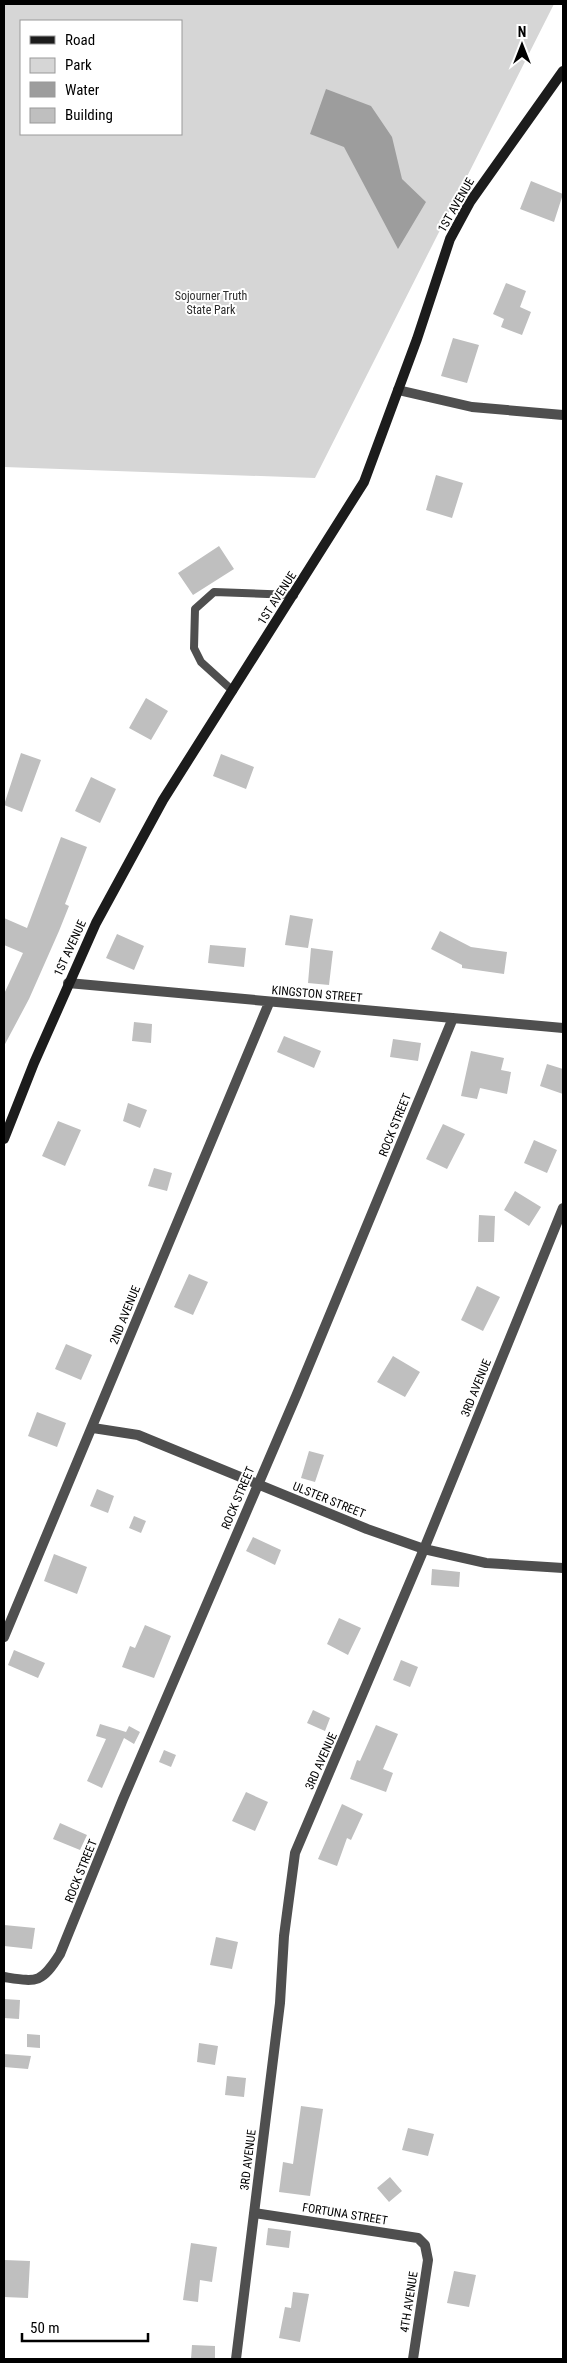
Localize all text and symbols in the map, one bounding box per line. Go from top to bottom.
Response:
legend [20,20,182,135]
north arrow [497,20,547,70]
text: N [518,24,526,40]
text: Road [65,31,95,49]
text: Park [65,56,92,74]
text: Water [65,81,100,99]
text: Building [65,106,113,124]
street label: 1ST AVENUE [435,175,477,235]
park label: Sojourner Truth State Park [175,289,248,317]
street label: 1ST AVENUE [255,569,299,627]
street label: 1ST AVENUE [51,918,89,978]
street label: KINGSTON STREET [271,983,363,1005]
street label: ROCK STREET [376,1091,414,1159]
street label: 2ND AVENUE [107,1284,143,1346]
street label: 3RD AVENUE [458,1357,494,1419]
street label: ROCK STREET [219,1465,257,1531]
street label: ULSTER STREET [291,1479,367,1521]
street label: 3RD AVENUE [302,1730,340,1792]
street label: ROCK STREET [62,1837,100,1905]
street label: 3RD AVENUE [237,2129,259,2191]
street label: FORTUNA STREET [301,2200,389,2228]
street label: 4TH AVENUE [397,2270,421,2334]
scale bar [22,2310,149,2342]
text: 50 m [30,2319,60,2337]

